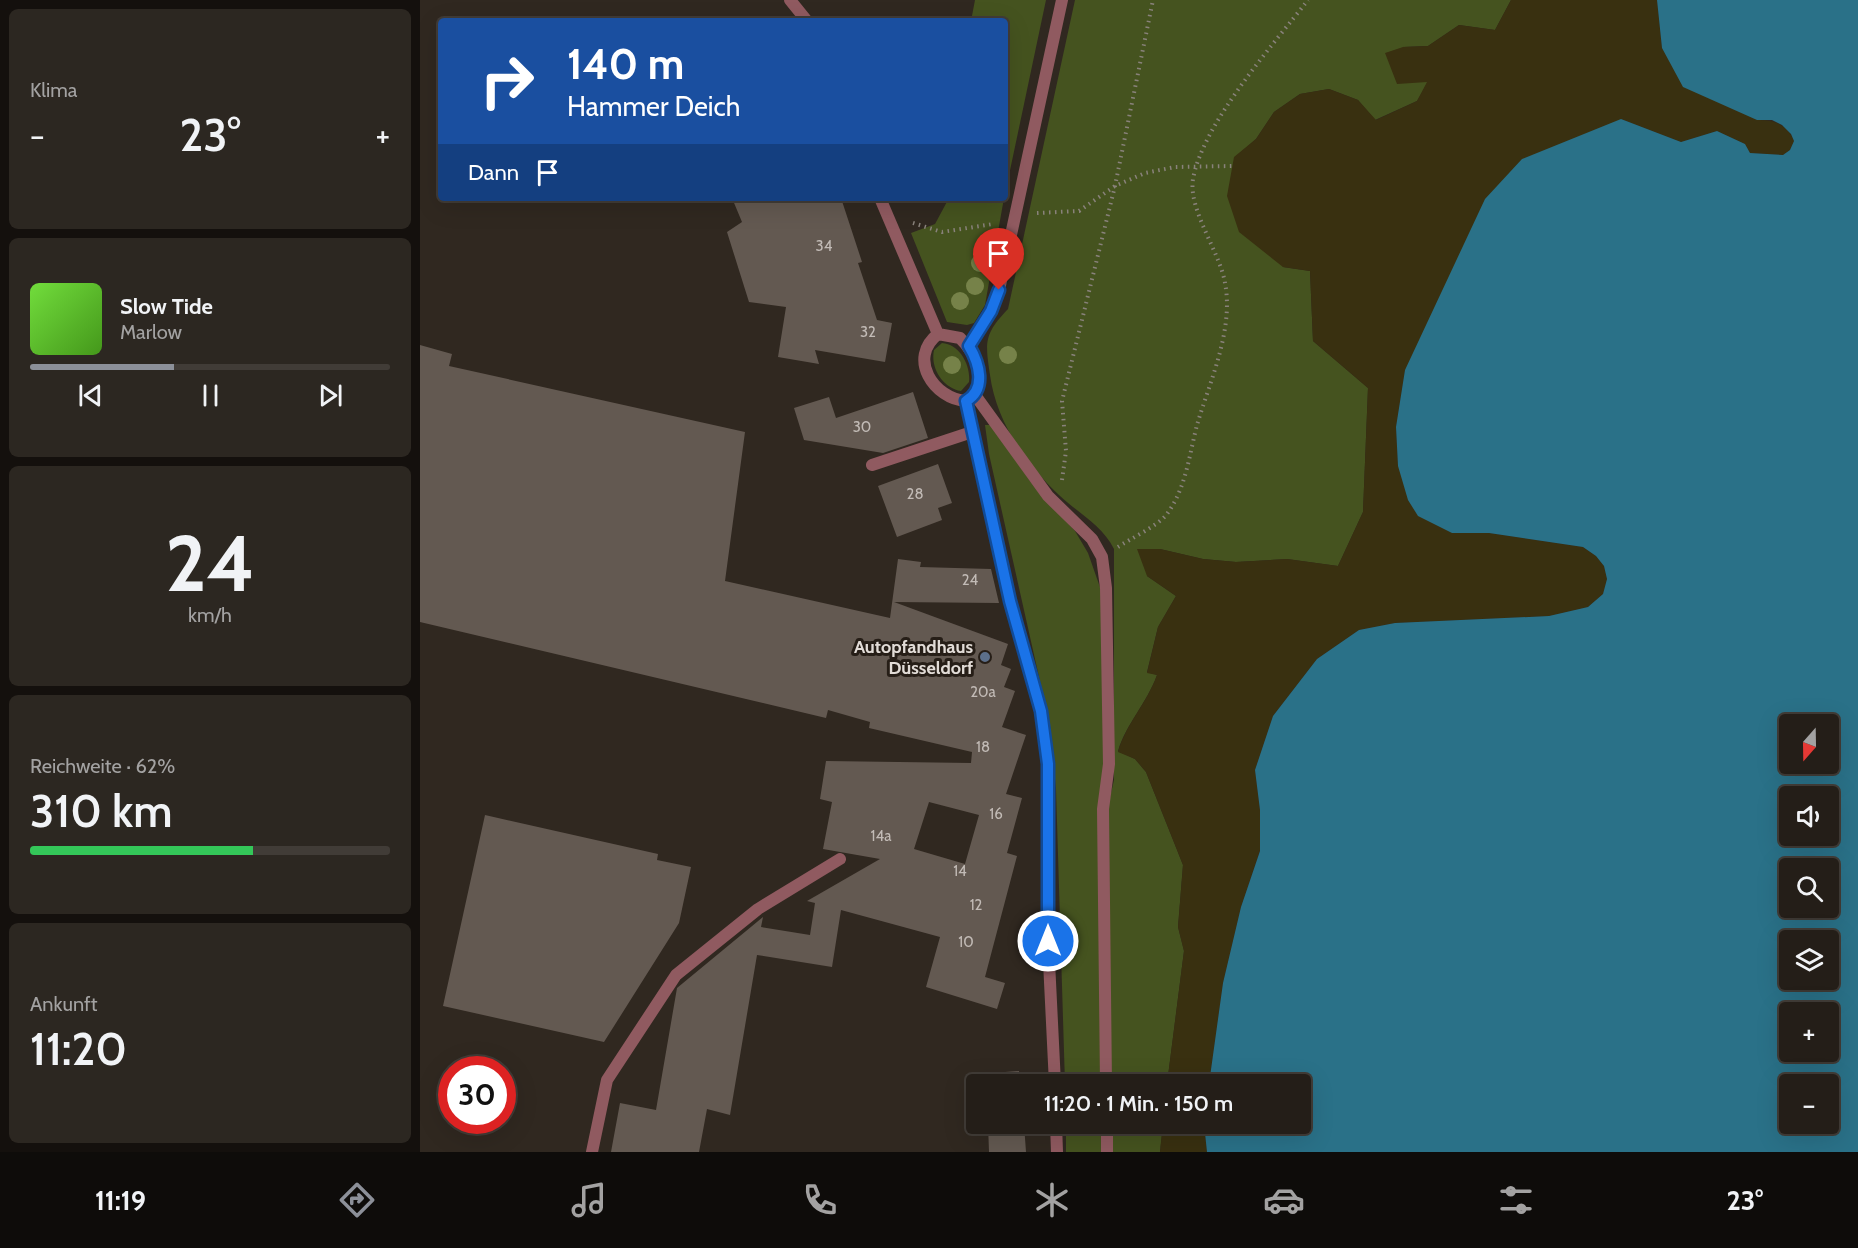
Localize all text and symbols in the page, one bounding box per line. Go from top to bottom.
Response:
text: 140 m [567,38,684,90]
icon: right [468,42,546,120]
text: Klima [30,78,77,102]
text: Hammer Deich [567,90,740,123]
text: 23° [179,108,241,162]
text: − [30,115,45,155]
text: + [375,115,390,155]
icon: arrive [531,156,564,189]
text: Dann [468,159,519,186]
pin [973,228,1024,290]
house number: 34 [816,237,833,255]
icon: arrive [982,237,1015,270]
text: Slow Tide [120,293,213,320]
text: Marlow [120,320,182,344]
house number: 32 [860,323,876,341]
icon: previous [74,379,107,412]
icon: pause [194,379,227,412]
icon: next [314,379,347,412]
house number: 30 [853,418,871,436]
house number: 28 [907,485,923,503]
text: 24 [165,516,255,611]
house number: 24 [962,571,979,589]
text: km/h [188,603,232,627]
place label: Autopfandhaus Düsseldorf [854,636,973,679]
marker: Autopfandhaus Düsseldorf [978,650,992,664]
house number: 20a [970,683,997,701]
north arrow [1779,714,1839,774]
map controls [1779,714,1839,1134]
house number: 18 [976,738,990,756]
text: Reichweite · 62% [30,754,175,778]
text: 310 km [30,784,172,838]
button: sound [1779,786,1839,846]
house number: 16 [989,805,1003,823]
house number: 14a [871,827,892,845]
button: search [1779,858,1839,918]
house number: 14 [953,862,967,880]
house number: 12 [970,896,983,914]
position arrow [1016,909,1080,973]
button: layers [1779,930,1839,990]
house number: 10 [958,933,974,951]
text: Ankunft [30,992,97,1016]
button: + [1779,1002,1839,1062]
text: 11:20 [30,1022,127,1076]
speed limit sign: 30 [438,1056,516,1134]
button: − [1779,1074,1839,1134]
text: 11:20 · 1 Min. · 150 m [1044,1090,1233,1117]
icon: directions [336,1179,378,1221]
icon: music [568,1179,610,1221]
icon: phone [799,1179,841,1221]
icon: climate [1031,1179,1073,1221]
icon: car [1263,1179,1305,1221]
icon: filters [1495,1179,1537,1221]
text: 11:19 [95,1184,146,1217]
text: 23° [1726,1184,1763,1217]

